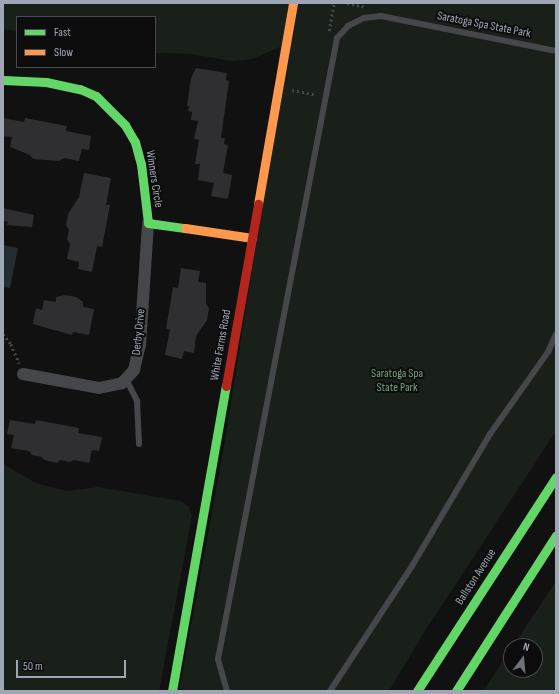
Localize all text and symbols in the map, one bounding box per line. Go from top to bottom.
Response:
street label: Saratoga Spa State Park [436,9,532,41]
legend [16,16,156,68]
text: Fast [54,25,71,40]
text: Slow [54,45,73,60]
street label: Winners Circle [142,149,166,209]
street label: Derby Drive [129,308,149,356]
street label: White Farms Road [208,308,234,382]
park label: Saratoga Spa State Park [371,367,423,395]
street label: Ballston Avenue [453,546,499,608]
north arrow [503,638,543,678]
text: N [522,640,531,654]
scale bar [18,652,128,678]
text: 50 m [23,659,43,674]

